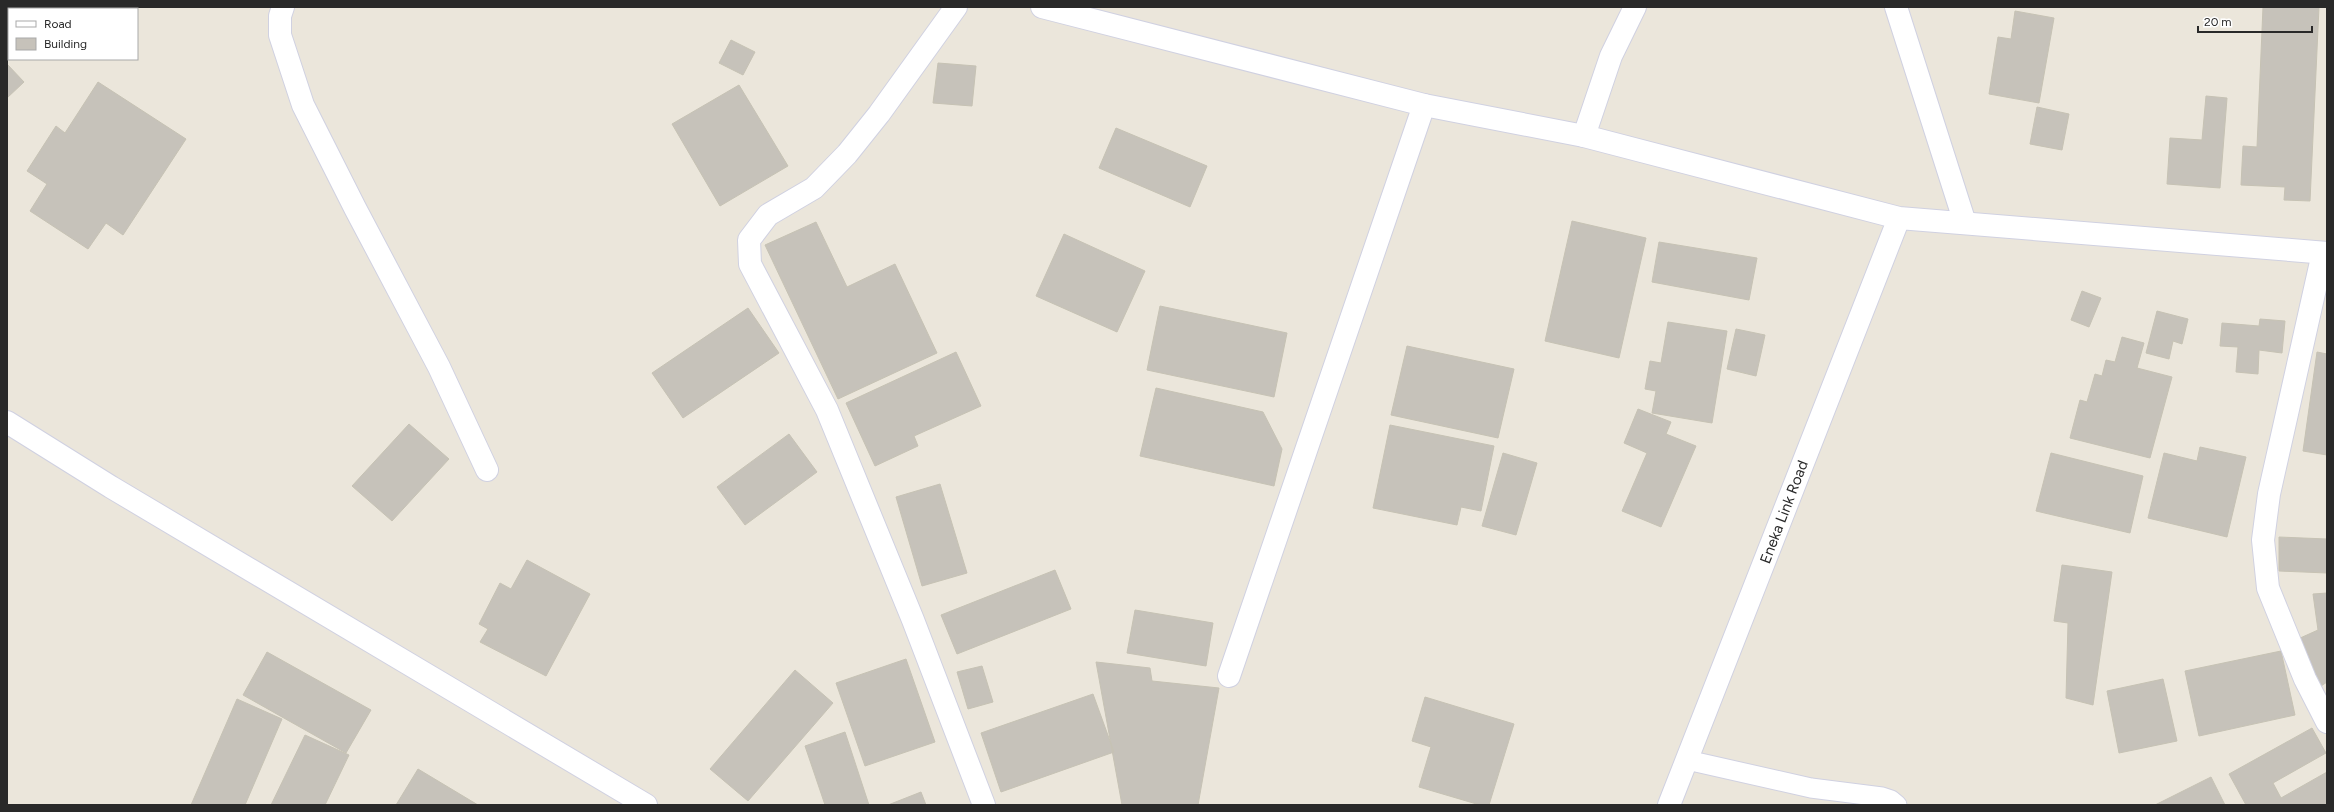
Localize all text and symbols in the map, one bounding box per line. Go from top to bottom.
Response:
legend [8,8,138,60]
scale bar [2198,8,2312,34]
text: 20 m [2204,15,2232,29]
text: Road [44,17,72,31]
text: Building [44,37,87,51]
street label: Eneka Link Road [1756,458,1812,566]

